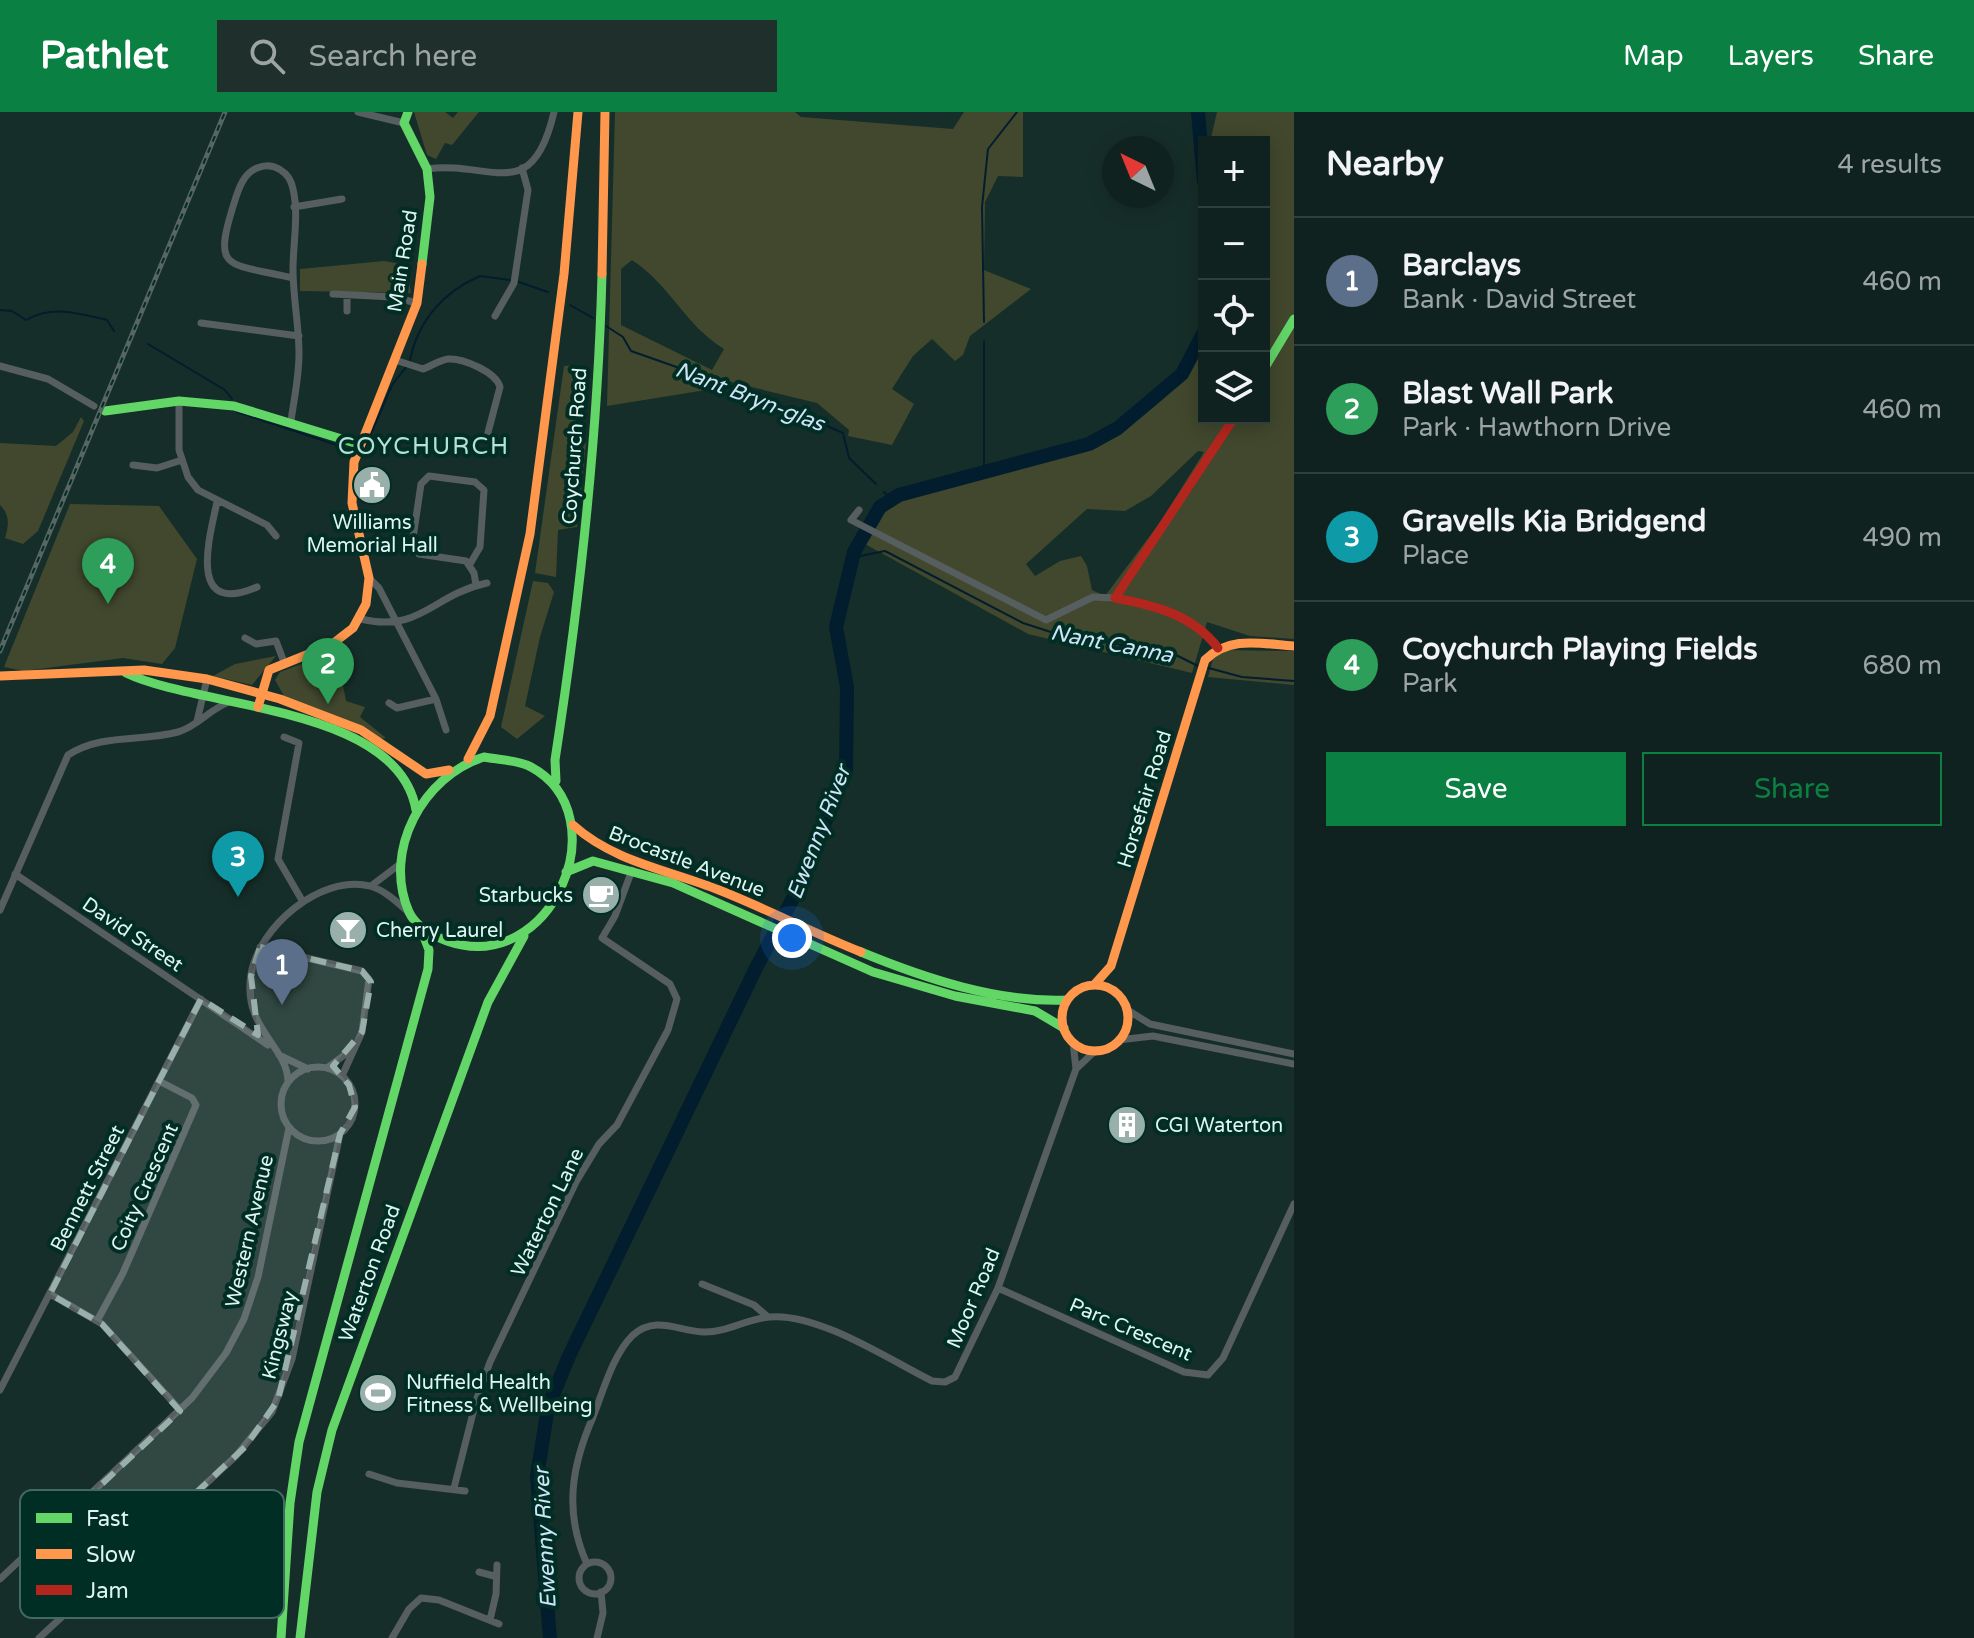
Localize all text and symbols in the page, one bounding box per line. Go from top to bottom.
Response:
search box [217,20,777,92]
text: Pathlet [40,33,169,79]
icon: search [245,34,289,78]
text: Search here [309,38,477,75]
text: Map [1623,39,1684,73]
text: Layers [1728,39,1814,73]
text: Share [1858,39,1934,73]
north arrow [1102,136,1174,208]
map controls [1198,136,1270,424]
button: + [1198,136,1270,208]
text: Nearby [1326,144,1444,185]
text: 4 results [1837,149,1942,180]
street label: Main Road [383,208,423,314]
button: − [1198,208,1270,280]
text: Barclays [1402,247,1521,284]
text: 1 [1344,266,1360,297]
text: 460 m [1862,266,1942,297]
button: locate [1198,280,1270,352]
text: Bank · David Street [1402,284,1636,315]
button: layers [1198,352,1270,424]
water label: Nant Bryn-glas [672,357,829,438]
street label: Coychurch Road [558,367,592,525]
text: Blast Wall Park [1402,375,1613,412]
text: 2 [1344,394,1360,425]
text: 460 m [1862,394,1942,425]
text: Park · Hawthorn Drive [1402,412,1671,443]
district label: COYCHURCH [338,432,510,461]
public building icon: Williams Memorial Hall [351,464,393,506]
text: Gravells Kia Bridgend [1402,503,1706,540]
place label: Williams Memorial Hall [306,511,438,558]
text: 3 [1344,522,1360,553]
text: 490 m [1862,522,1942,553]
pin: 4 [82,538,134,604]
text: Place [1402,540,1469,571]
water label: Nant Canna [1048,619,1176,669]
text: Coychurch Playing Fields [1402,631,1758,668]
pin: 2 [302,638,354,704]
text: 4 [1344,650,1360,681]
text: 680 m [1862,650,1942,681]
text: Park [1402,668,1458,699]
street label: Horsefair Road [1113,728,1177,871]
button: Save [1326,752,1626,826]
button: Share [1642,752,1942,826]
water label: Ewenny River [782,759,857,903]
street label: Brocastle Avenue [605,821,768,903]
pin: 3 [212,831,264,897]
cafe icon: Starbucks [580,874,622,916]
place label: Starbucks [479,884,573,908]
street label: David Street [77,892,188,978]
bar icon: Cherry Laurel [327,909,369,951]
your location [772,918,812,958]
place label: Cherry Laurel [376,919,503,943]
pin: 1 [256,939,308,1005]
building icon: CGI Waterton [1106,1104,1148,1146]
place label: CGI Waterton [1155,1114,1283,1138]
street label: Coity Crescent [106,1119,184,1255]
street label: Bennett Street [46,1121,130,1256]
street label: Waterton Lane [506,1144,589,1281]
street label: Western Avenue [221,1153,279,1310]
street label: Waterton Road [334,1201,406,1345]
street label: Moor Road [942,1245,1006,1352]
street label: Kingsway [257,1288,303,1382]
street label: Parc Crescent [1066,1293,1196,1367]
place label: Nuffield Health Fitness & Wellbeing [406,1371,593,1418]
sports icon: Nuffield Health Fitness & Wellbeing [357,1372,399,1414]
water label: Ewenny River [528,1464,562,1609]
legend [20,1490,284,1618]
text: Fast [86,1506,129,1532]
text: Slow [86,1542,136,1568]
text: Jam [86,1578,129,1604]

